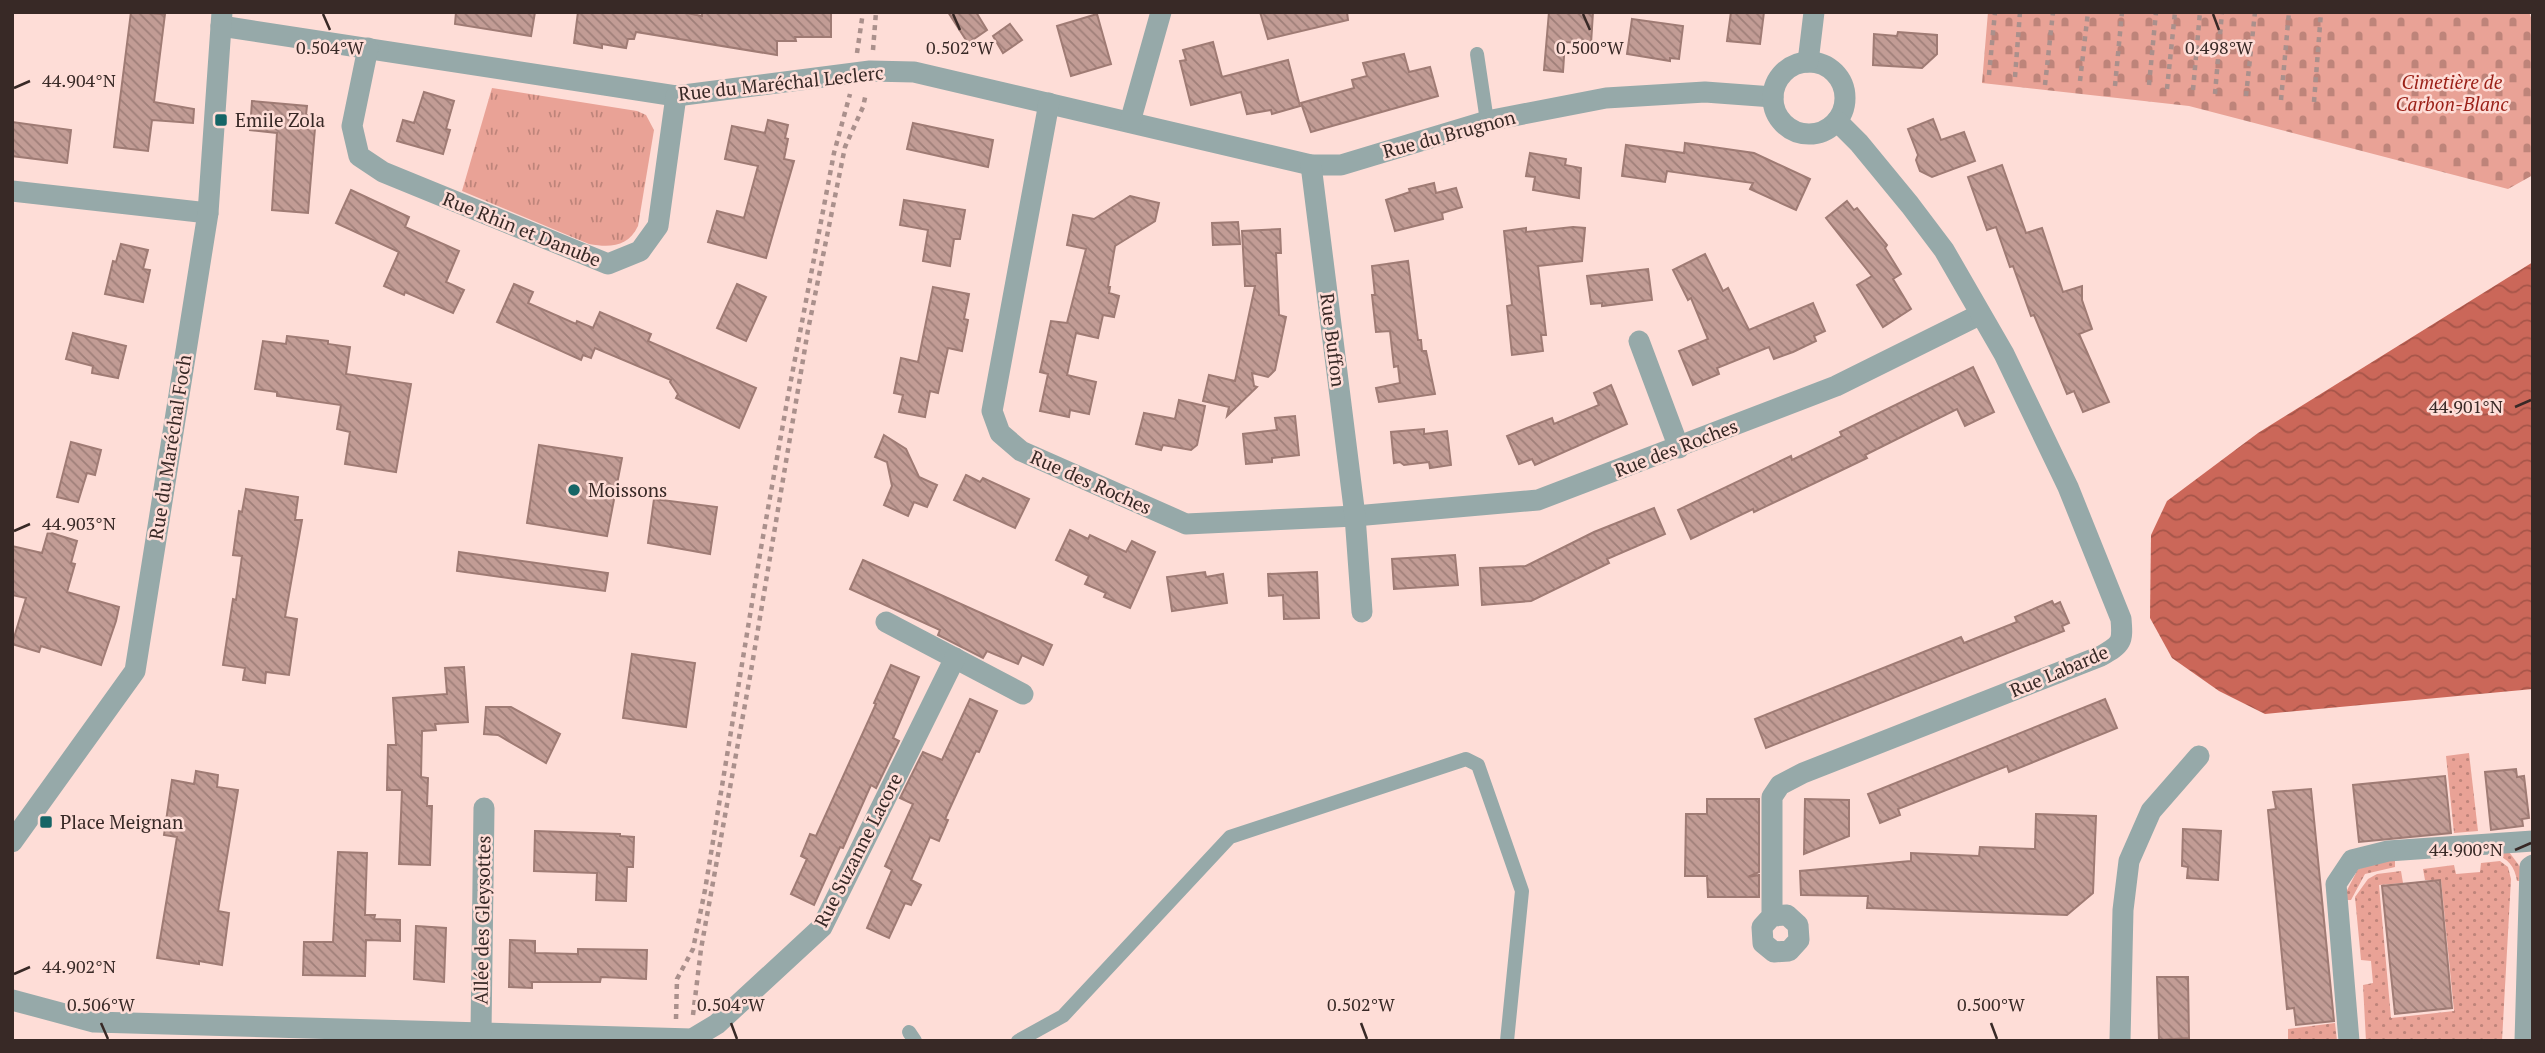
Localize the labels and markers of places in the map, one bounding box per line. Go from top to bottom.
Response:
place label: Emile Zola [235,107,325,132]
marker: Emile Zola [213,112,229,128]
place label: Moissons [588,477,667,502]
marker: Moissons [566,482,582,498]
place label: Place Meignan [60,809,183,834]
marker: Place Meignan [38,814,54,830]

